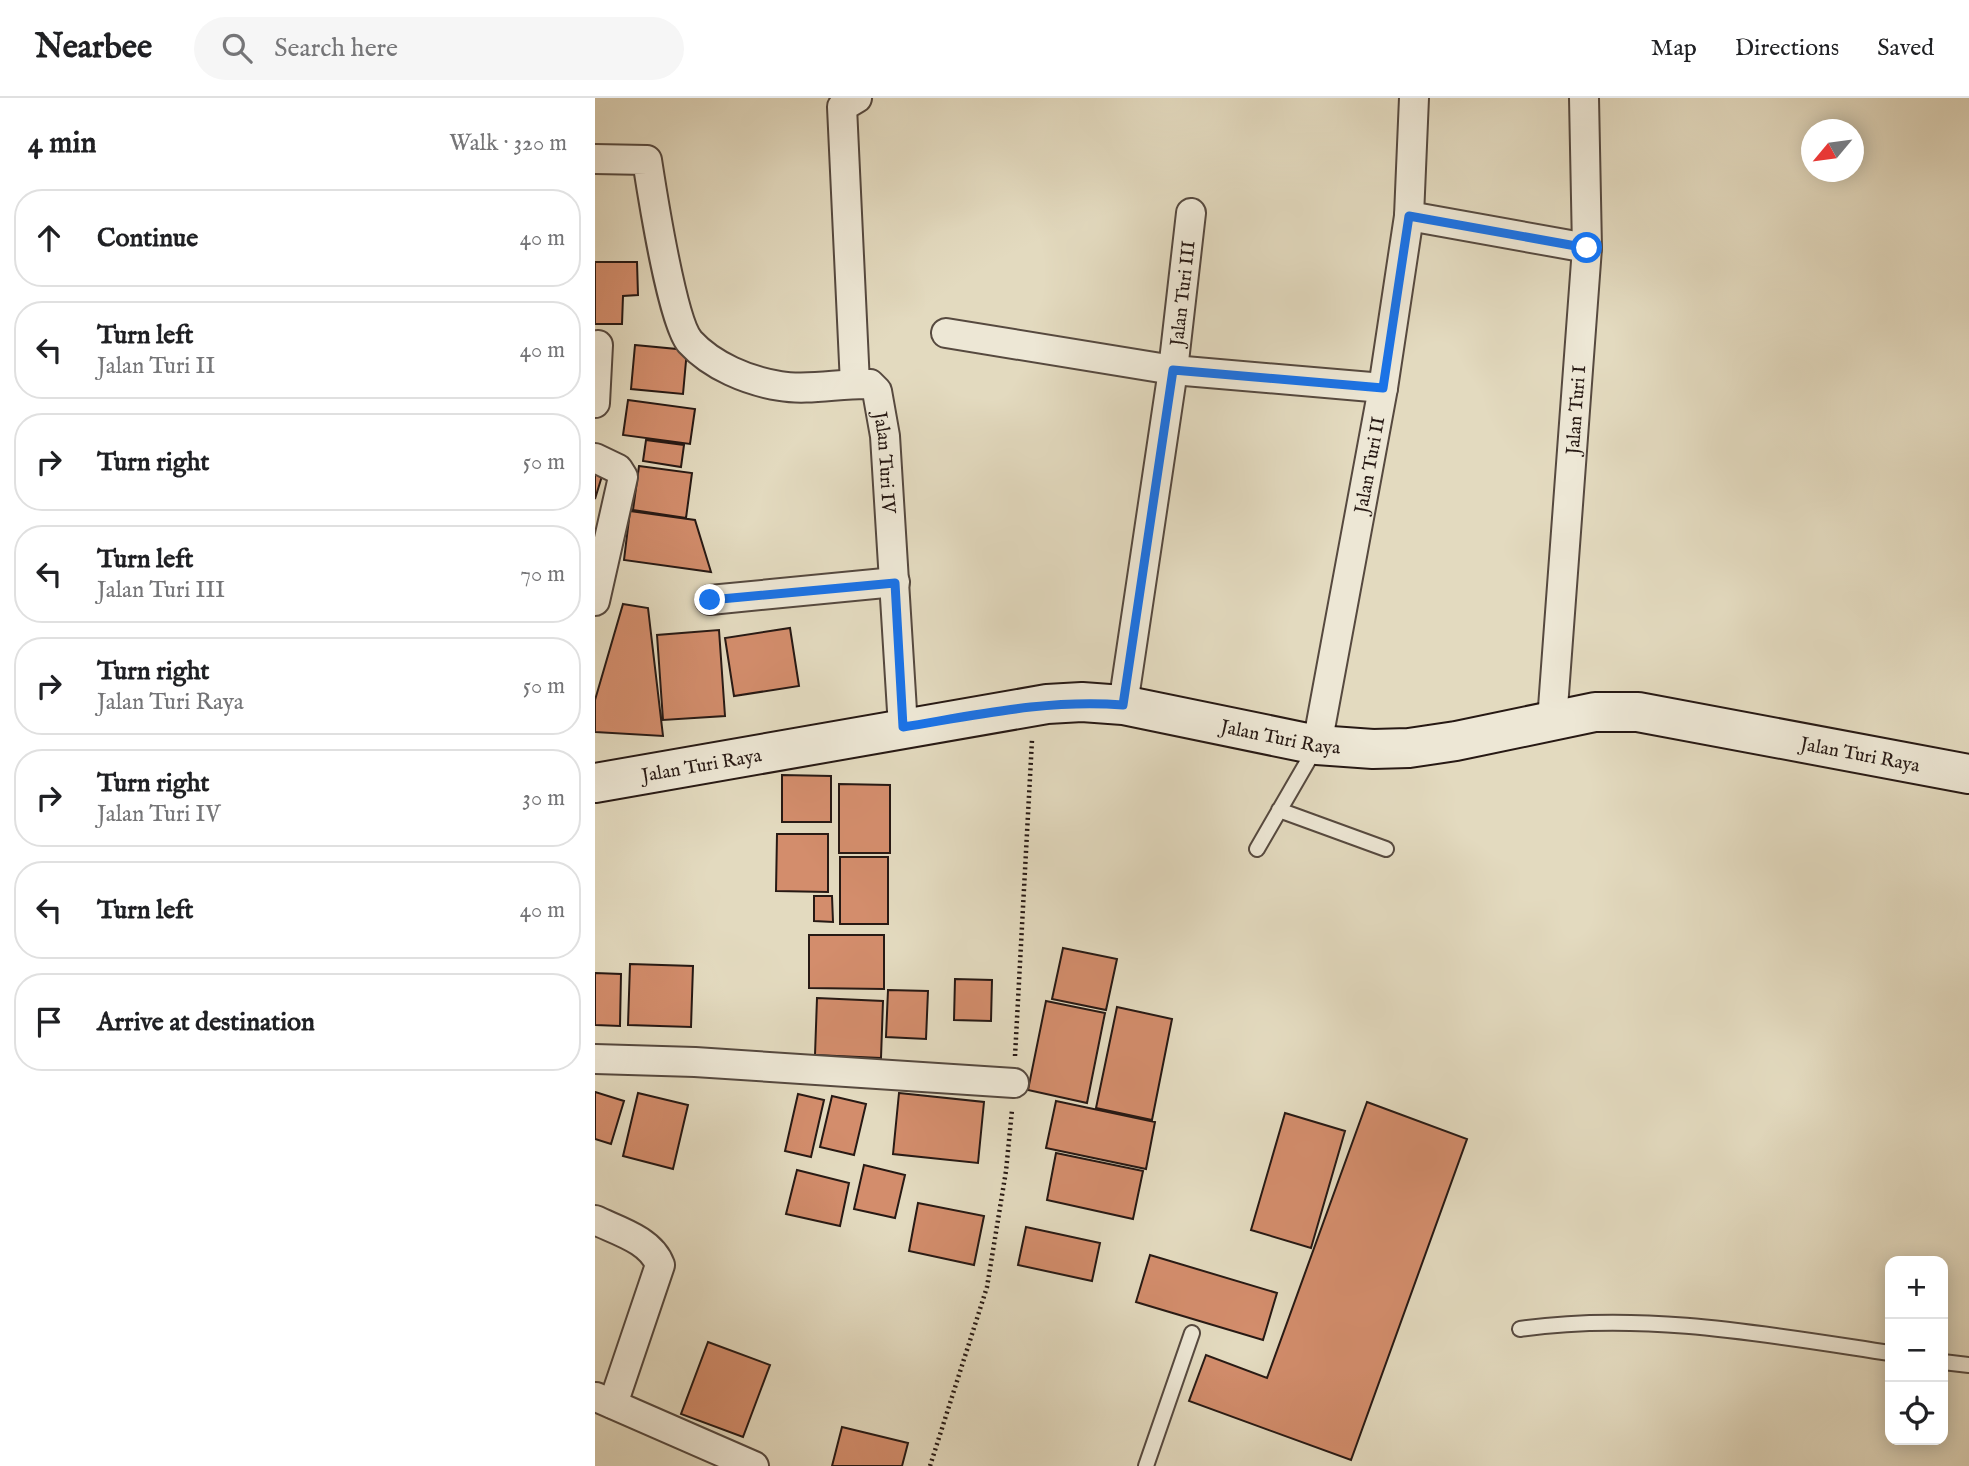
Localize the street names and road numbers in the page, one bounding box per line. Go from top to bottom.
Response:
street label: Jalan Turi III [1166,239,1202,349]
street label: Jalan Turi I [1562,364,1592,458]
street label: Jalan Turi IV [867,408,900,515]
street label: Jalan Turi II [1350,415,1391,517]
street label: Jalan Turi Raya [1216,715,1342,761]
street label: Jalan Turi Raya [1796,732,1923,779]
street label: Jalan Turi Raya [638,744,764,789]

